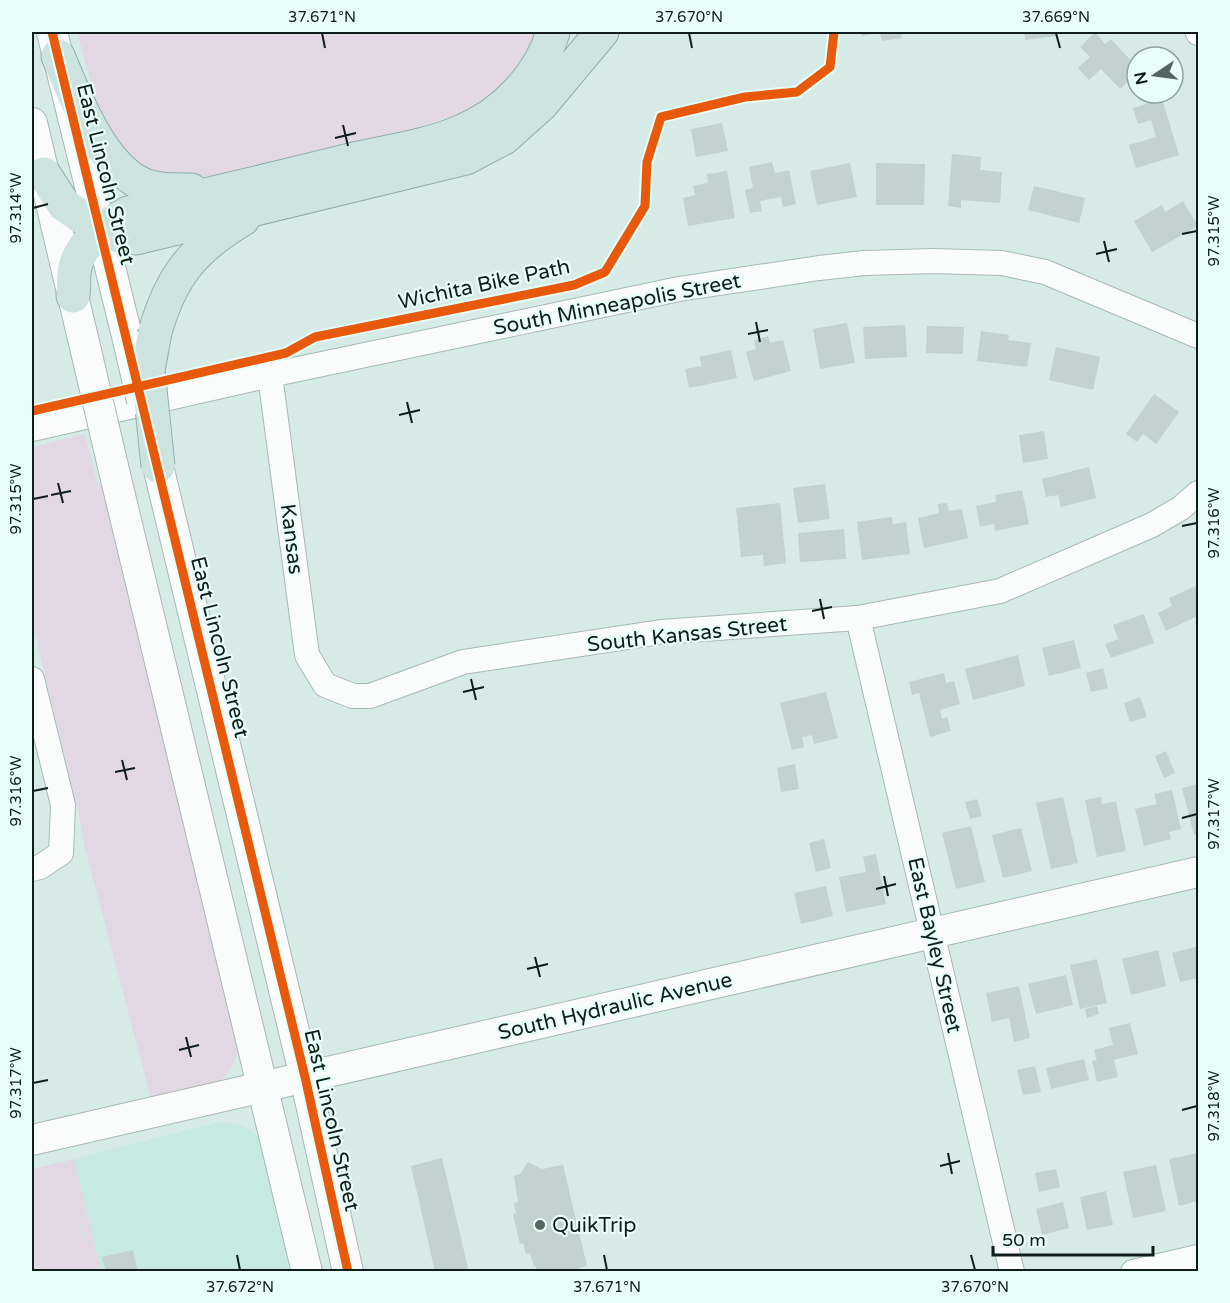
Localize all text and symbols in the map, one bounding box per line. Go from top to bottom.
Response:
text: 37.671°N [288,8,356,26]
text: 37.670°N [655,8,723,26]
text: 37.669°N [1022,8,1090,26]
north arrow [1125,45,1185,105]
text: N [1130,70,1153,87]
street label: East Lincoln Street [71,81,140,267]
text: 97.314°W [7,172,25,244]
text: 97.315°W [1205,196,1223,266]
street label: Wichita Bike Path [396,254,572,315]
street label: South Minneapolis Street [491,268,743,341]
text: 97.315°W [7,464,25,534]
text: 97.316°W [1205,488,1223,558]
street label: Kansas [275,502,308,576]
street label: East Lincoln Street [185,554,254,740]
street label: South Kansas Street [586,612,788,657]
text: 97.316°W [7,756,25,826]
text: 97.317°W [1205,778,1223,850]
street label: East Bayley Street [902,855,967,1035]
street label: South Hydraulic Avenue [496,967,735,1046]
street label: East Lincoln Street [298,1027,365,1214]
text: 97.317°W [7,1047,25,1119]
text: 97.318°W [1205,1070,1223,1142]
place label: QuikTrip [552,1213,636,1238]
marker: QuikTrip [533,1218,547,1232]
scale bar [993,1219,1154,1257]
text: 50 m [1002,1229,1046,1251]
text: 37.672°N [206,1278,274,1296]
text: 37.671°N [573,1278,641,1296]
text: 37.670°N [941,1278,1009,1296]

